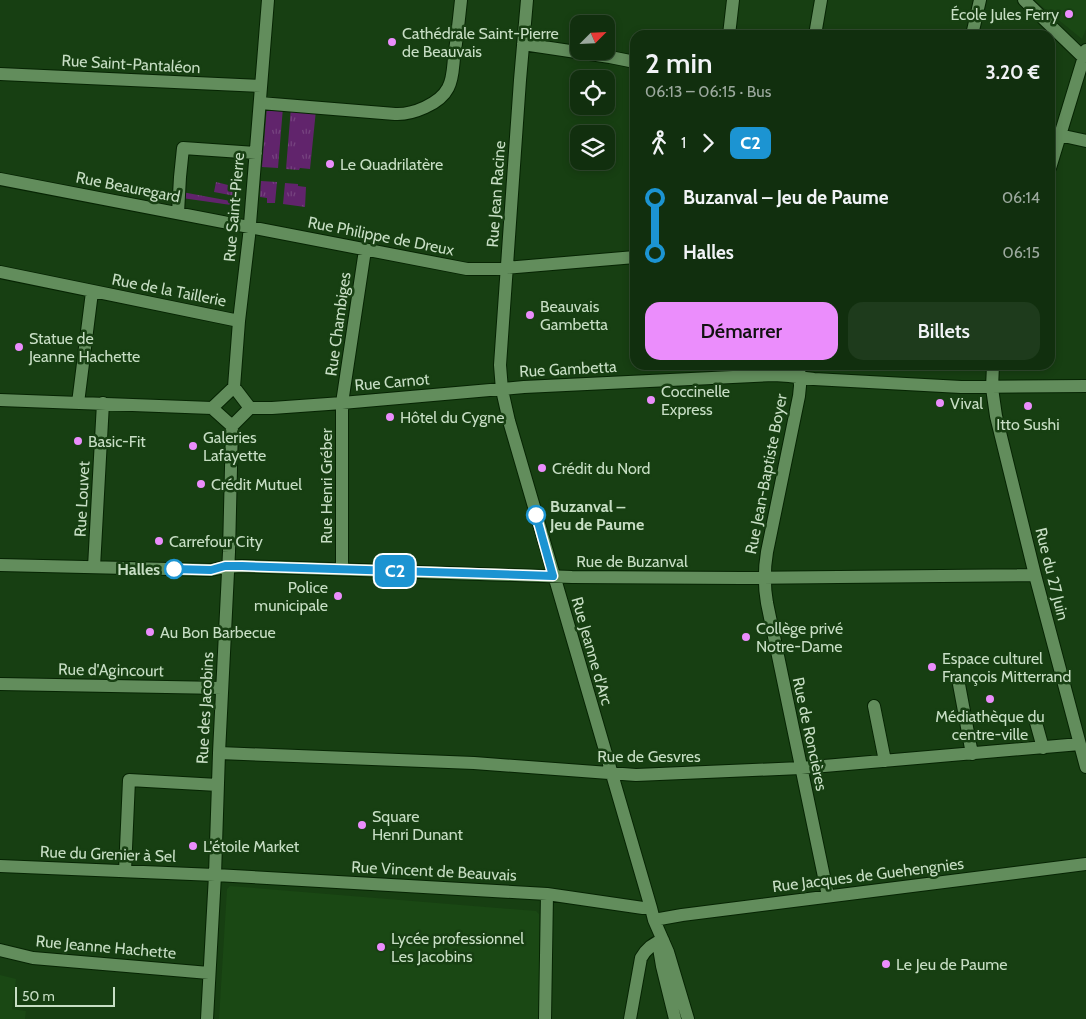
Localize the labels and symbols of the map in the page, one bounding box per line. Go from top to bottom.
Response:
place label: École Jules Ferry [951,5,1059,24]
marker: École Jules Ferry [1063,8,1075,20]
north arrow [570,15,615,60]
place label: Cathédrale Saint-Pierre de Beauvais [402,24,559,61]
marker: Cathédrale Saint-Pierre de Beauvais [386,36,398,48]
street label: Rue Saint-Pantaléon [61,51,201,77]
street label: Rue Jean Racine [483,140,509,248]
street label: Rue Saint-Pierre [220,151,248,263]
place label: Le Quadrilatère [340,155,443,174]
marker: Le Quadrilatère [324,158,336,170]
street label: Rue Beauregard [74,168,182,206]
street label: Rue Philippe de Dreux [306,212,456,260]
street label: Rue de la Taillerie [110,270,228,310]
street label: Rue Chambiges [321,270,355,377]
place label: Beauvais Gambetta [540,297,608,334]
marker: Beauvais Gambetta [524,309,536,321]
place label: Statue de Jeanne Hachette [28,329,140,366]
marker: Statue de Jeanne Hachette [13,341,25,353]
street label: Rue Gambetta [519,357,618,381]
street label: Rue Carnot [354,369,431,395]
place label: Coccinelle Express [661,382,730,419]
street label: Rue Jean-Baptiste Boyer [741,391,791,556]
marker: Coccinelle Express [645,394,657,406]
place label: Vival [950,394,983,413]
marker: Vival [934,397,946,409]
marker: Itto Sushi [1022,400,1034,412]
place label: Hôtel du Cygne [400,408,504,427]
marker: Hôtel du Cygne [384,411,396,423]
place label: Itto Sushi [996,415,1060,434]
street label: Rue Henri Gréber [317,427,336,544]
place label: Galeries Lafayette [203,428,266,465]
place label: Basic-Fit [88,432,146,451]
marker: Basic-Fit [72,435,84,447]
marker: Galeries Lafayette [187,440,199,452]
place label: Crédit du Nord [552,459,650,478]
street label: Rue Louvet [71,460,94,537]
marker: Crédit du Nord [536,462,548,474]
place label: Crédit Mutuel [211,475,302,494]
marker: Crédit Mutuel [195,478,207,490]
place label: Buzanval – Jeu de Paume [549,497,644,534]
marker: Buzanval – Jeu de Paume [526,505,546,525]
street label: Rue du 27 Juin [1031,526,1073,623]
place label: Carrefour City [169,532,263,551]
marker: Carrefour City [153,535,165,547]
street label: Rue de Buzanval [576,552,688,571]
line badge: C2 [372,555,418,587]
marker: Halles [164,559,184,579]
place label: Halles [117,560,160,579]
place label: Police municipale [254,578,328,615]
marker: Police municipale [332,590,344,602]
street label: Rue Jeanne d'Arc [567,595,617,707]
place label: Collège privé Notre-Dame [756,619,843,656]
place label: Au Bon Barbecue [160,623,276,642]
marker: Au Bon Barbecue [144,626,156,638]
marker: Collège privé Notre-Dame [740,631,752,643]
place label: Espace culturel François Mitterrand [942,649,1071,686]
street label: Rue des Jacobins [193,651,217,765]
street label: Rue d'Agincourt [58,660,165,680]
marker: Espace culturel François Mitterrand [926,661,938,673]
street label: Rue de Roncières [789,675,831,793]
marker: Médiathèque du centre-ville [984,693,996,705]
place label: Médiathèque du centre-ville [935,707,1045,744]
street label: Rue de Gesvres [597,747,701,766]
place label: Square Henri Dunant [372,807,464,844]
marker: Square Henri Dunant [356,819,368,831]
place label: L'étoile Market [203,837,300,856]
marker: L'étoile Market [187,840,199,852]
street label: Rue du Grenier à Sel [40,842,176,866]
street label: Rue Jacques de Guehengnies [771,854,965,896]
street label: Rue Vincent de Beauvais [351,857,518,885]
place label: Lycée professionnel Les Jacobins [391,929,524,966]
street label: Rue Jeanne Hachette [35,931,177,963]
marker: Lycée professionnel Les Jacobins [375,941,387,953]
place label: Le Jeu de Paume [896,955,1008,974]
marker: Le Jeu de Paume [880,958,892,970]
scale bar [15,984,115,1007]

